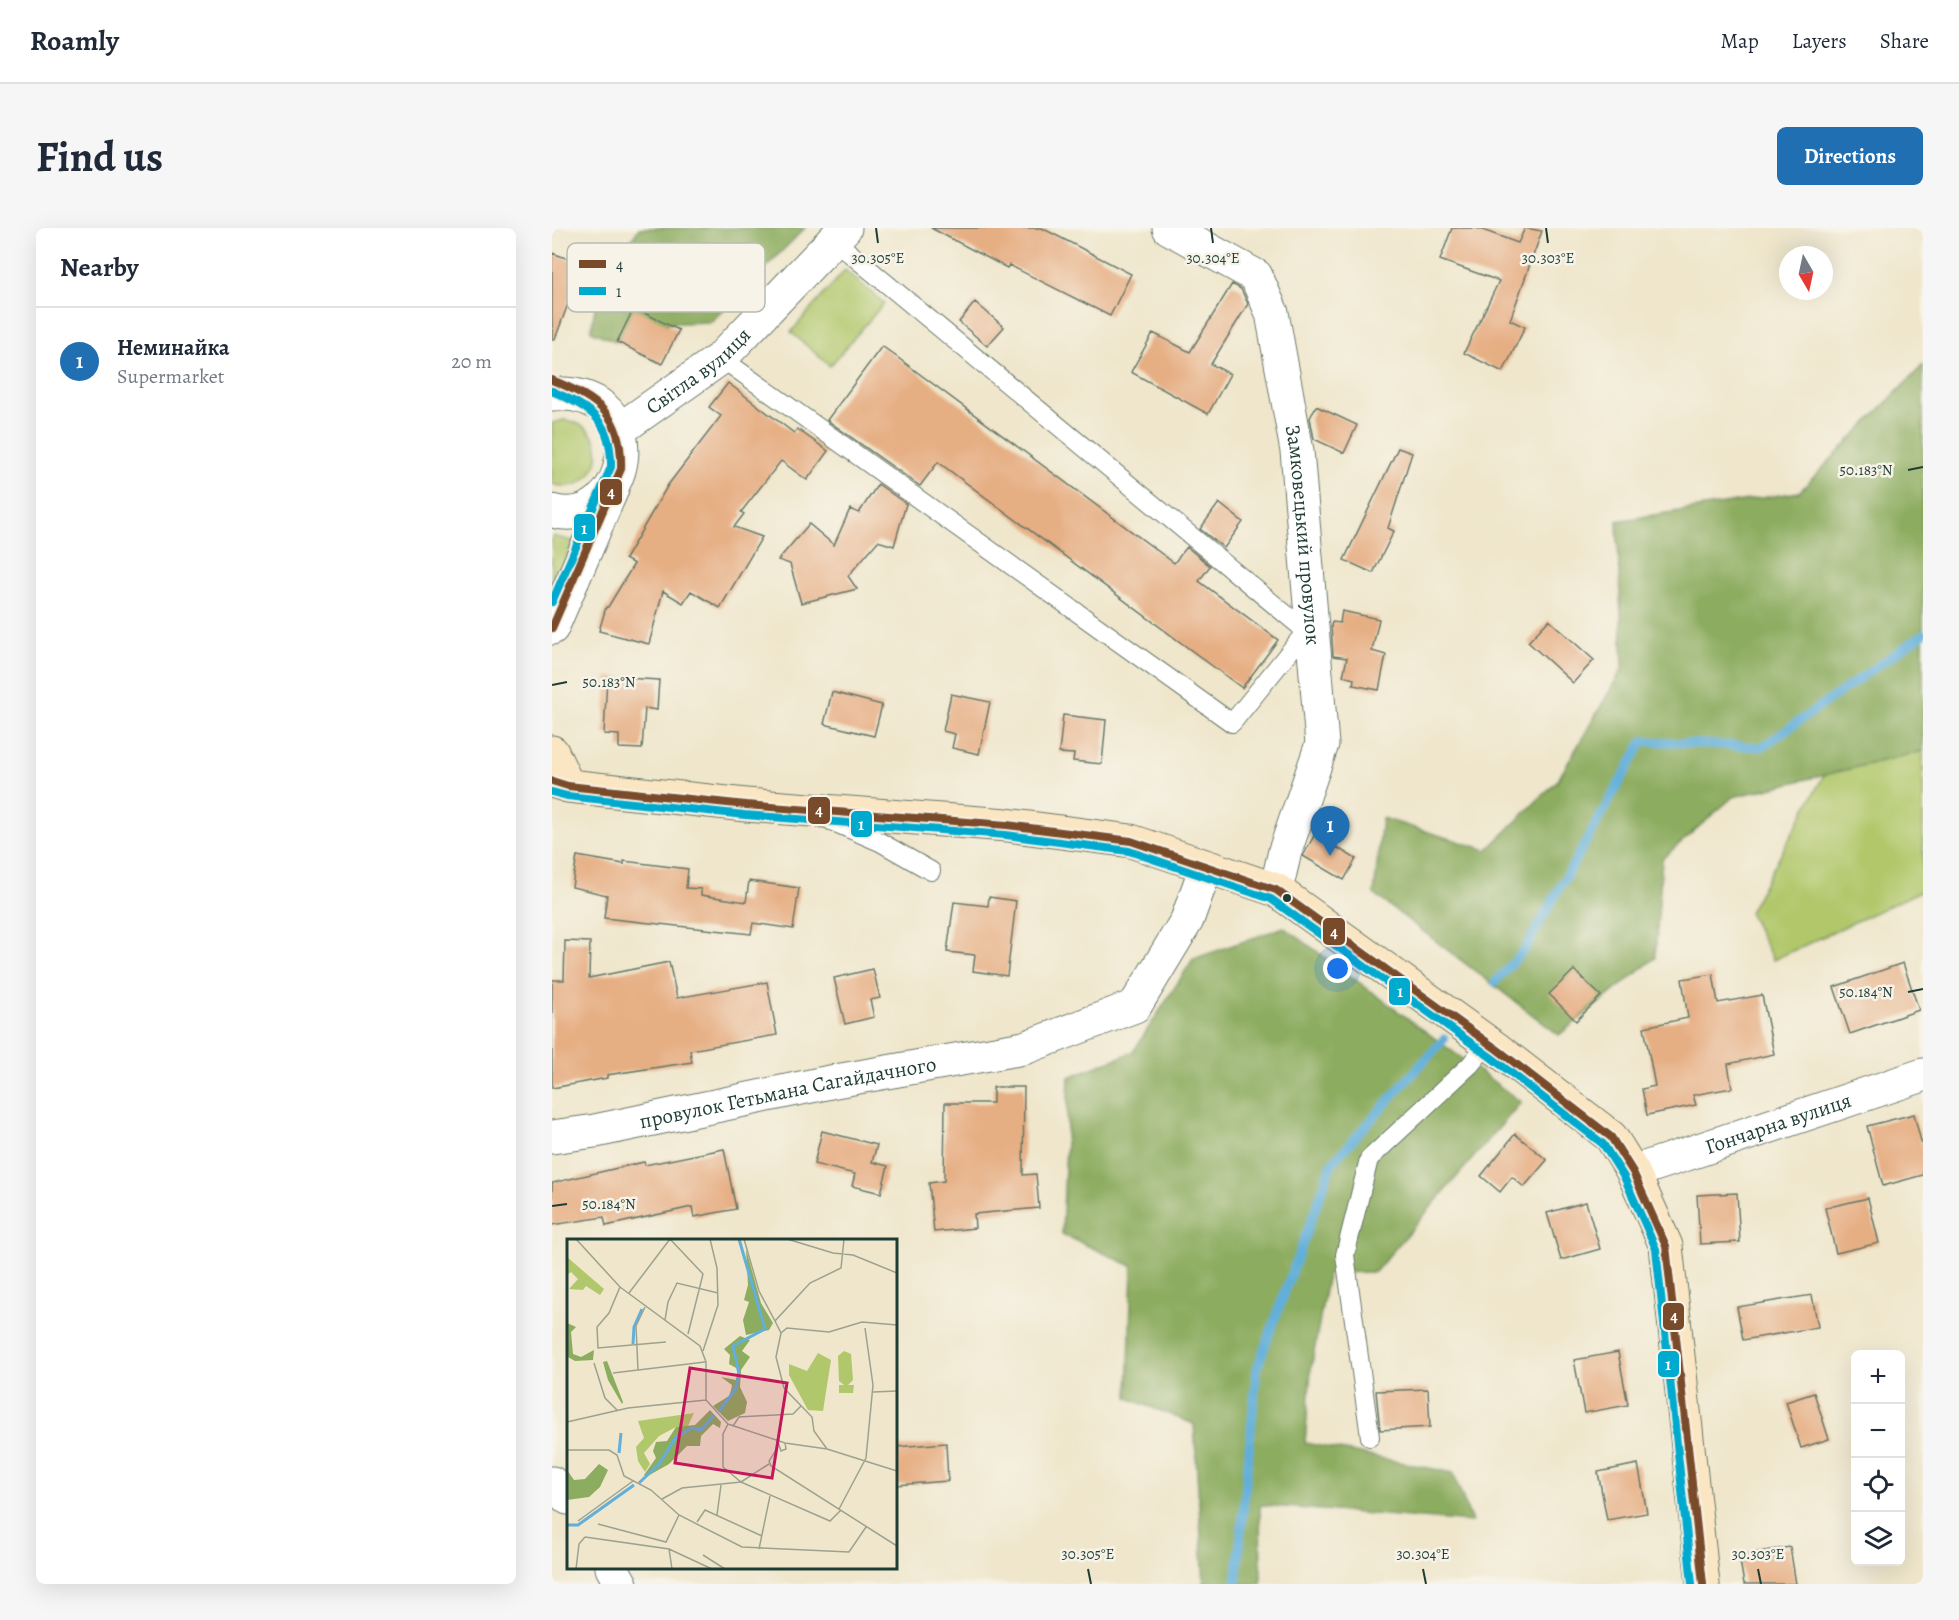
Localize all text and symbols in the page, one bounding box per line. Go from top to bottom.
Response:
text: Roamly [30,22,119,60]
text: Map [1720,27,1759,55]
text: Layers [1792,27,1847,55]
text: Share [1880,27,1929,55]
button: Directions [1777,127,1923,185]
text: Find us [36,128,163,185]
legend [567,243,765,312]
north arrow [1779,246,1833,300]
text: 30.305°E [852,248,904,268]
text: 30.304°E [1186,248,1240,268]
text: 30.303°E [1522,248,1574,268]
text: Nearby [60,250,139,285]
text: 4 [616,254,623,276]
text: 1 [616,281,622,303]
street label: Світла вулиця [640,321,757,421]
text: Неминайка [117,333,230,363]
text: 1 [76,348,83,375]
text: 20 m [451,348,492,375]
text: Supermarket [117,363,224,390]
street label: Замковецький провулок [1278,422,1328,646]
text: 50.183°N [1840,460,1893,480]
line badge: 4 [599,478,623,506]
text: 4 [607,482,615,504]
line badge: 1 [573,513,596,542]
text: 1 [581,518,587,540]
text: 50.183°N [583,672,636,692]
line badge: 4 [807,796,831,825]
text: 4 [815,800,823,822]
pin: 1 [1310,806,1350,856]
line badge: 1 [850,810,873,838]
text: 1 [858,814,864,836]
unlabelled marker [1281,892,1293,904]
line badge: 4 [1322,917,1346,946]
text: 4 [1330,922,1338,944]
your location [1323,954,1352,983]
line badge: 1 [1388,977,1411,1006]
text: 1 [1397,981,1403,1003]
text: 50.184°N [1839,982,1893,1002]
street label: провулок Гетьмана Сагайдачного [637,1050,938,1135]
street label: Гончарна вулиця [1701,1086,1855,1161]
text: 50.184°N [582,1194,636,1214]
inset map [567,1239,897,1569]
line badge: 4 [1662,1302,1685,1331]
text: 4 [1670,1306,1678,1328]
line badge: 1 [1657,1350,1680,1378]
map controls [1851,1350,1905,1566]
button: + [1851,1350,1905,1404]
text: 1 [1665,1354,1671,1376]
button: − [1851,1404,1905,1458]
button: locate [1851,1458,1905,1512]
button: layers [1851,1512,1905,1566]
text: 30.305°E [1062,1544,1114,1564]
text: 30.304°E [1396,1544,1450,1564]
text: 30.303°E [1732,1544,1784,1564]

